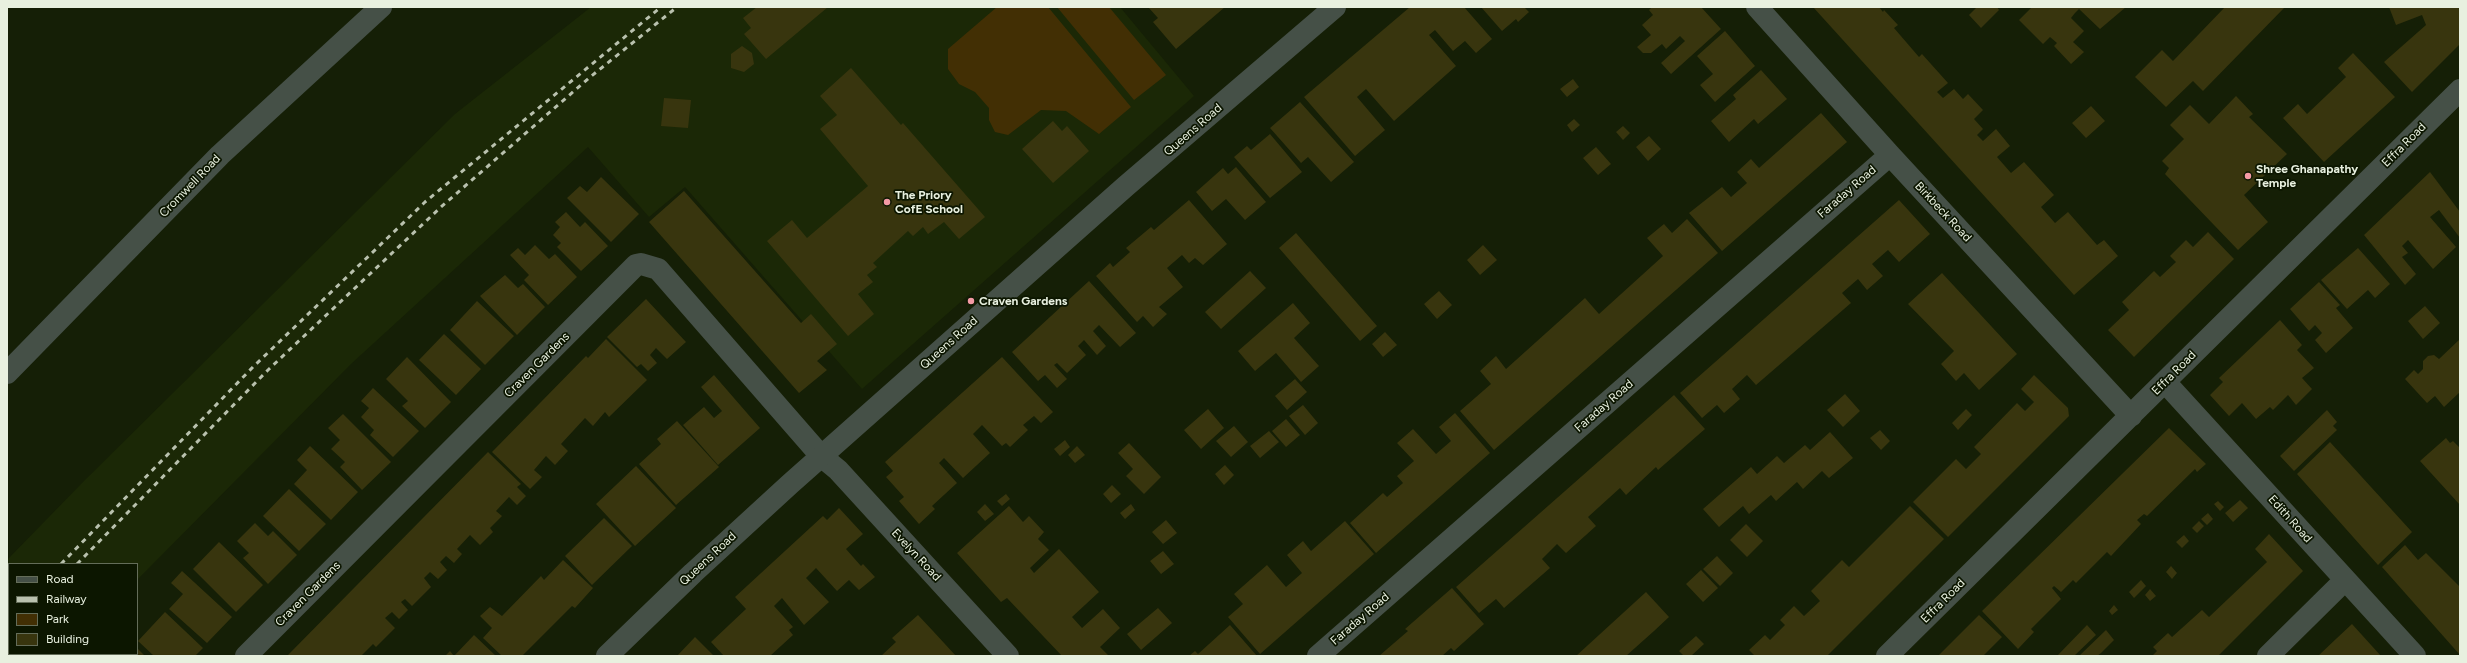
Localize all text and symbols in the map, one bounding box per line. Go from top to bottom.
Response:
street label: Queens Road [1161,101,1225,159]
street label: Effra Road [2379,120,2429,170]
street label: Cromwell Road [157,152,223,220]
place label: Shree Ghanapathy Temple [2256,162,2358,190]
street label: Faraday Road [1815,163,1879,221]
marker: Shree Ghanapathy Temple [2243,171,2253,181]
street label: Birkbeck Road [1912,179,1974,245]
place label: The Priory CofE School [895,188,963,216]
marker: The Priory CofE School [882,197,892,207]
place label: Craven Gardens [979,294,1067,308]
marker: Craven Gardens [966,296,976,306]
street label: Queens Road [917,314,981,372]
street label: Craven Gardens [501,329,573,401]
street label: Effra Road [2149,348,2199,398]
street label: Faraday Road [1572,377,1636,435]
street label: Edith Road [2265,492,2315,546]
street label: Evelyn Road [888,526,944,584]
street label: Queens Road [677,529,739,589]
street label: Craven Gardens [272,558,344,630]
legend [8,563,138,655]
text: Road [46,572,74,586]
street label: Effra Road [1918,576,1968,626]
street label: Faraday Road [1328,590,1392,648]
text: Railway [46,592,87,606]
text: Park [46,612,69,626]
text: Building [46,632,89,646]

